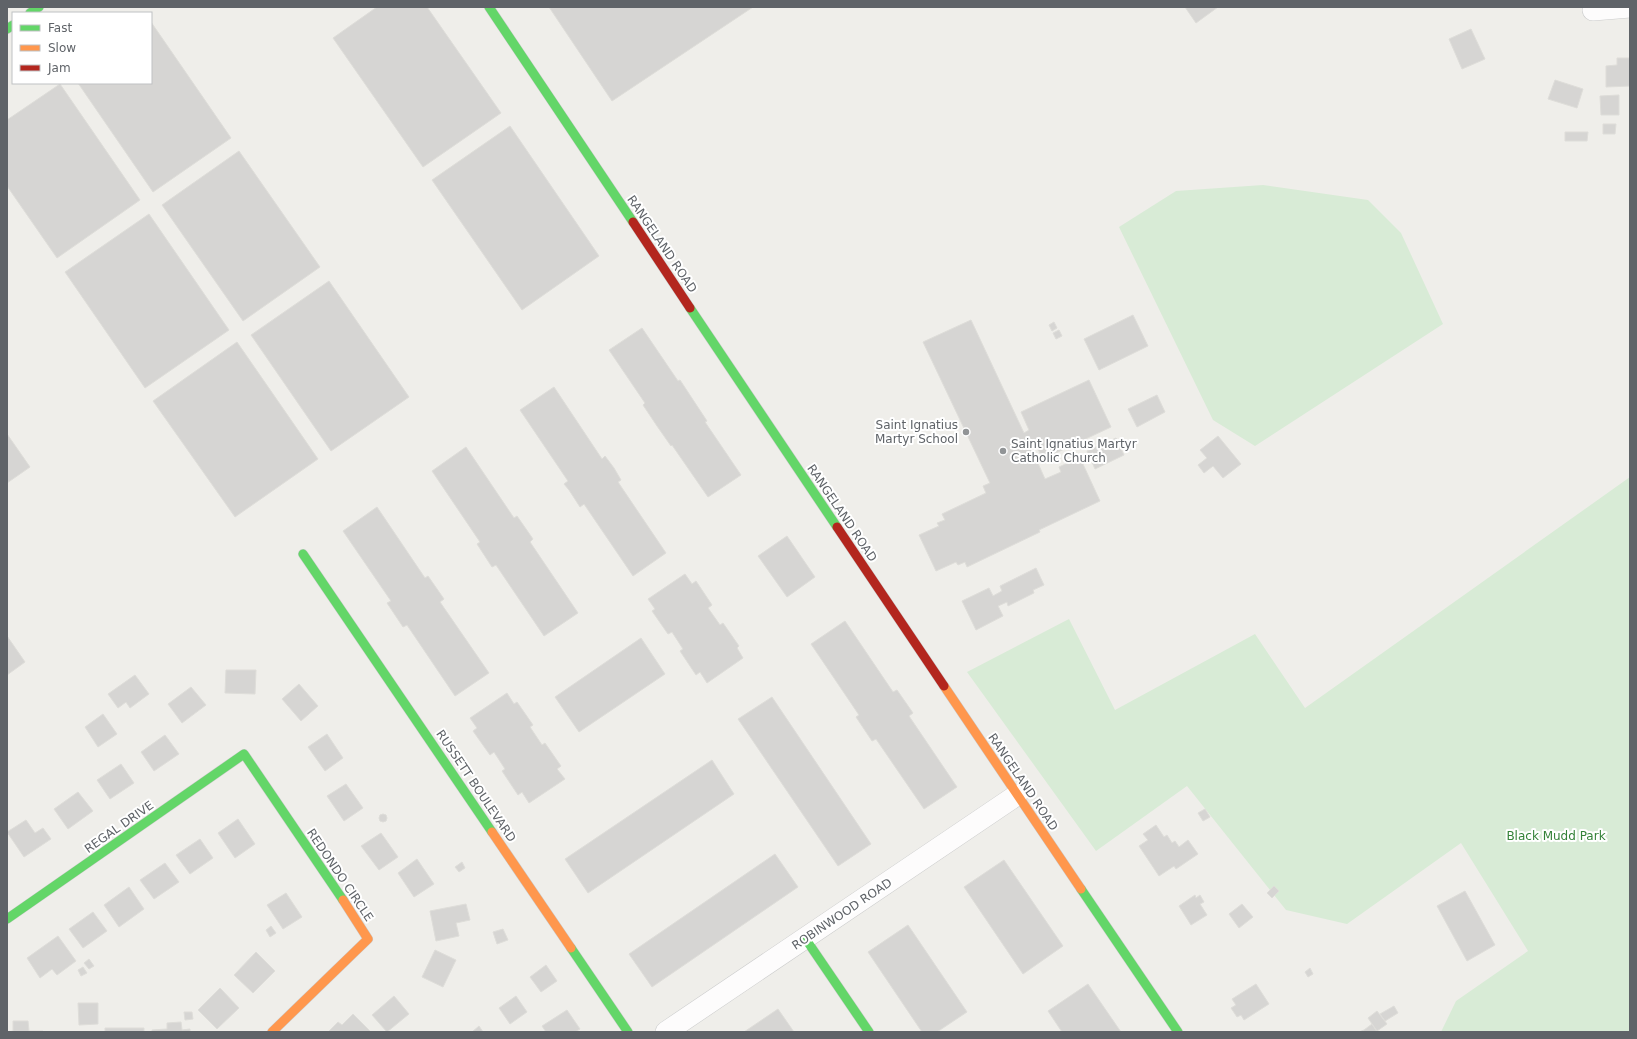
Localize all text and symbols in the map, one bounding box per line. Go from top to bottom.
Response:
legend [12,12,152,84]
text: Fast [48,21,72,35]
text: Slow [48,41,76,55]
text: Jam [47,61,71,75]
street label: RANGELAND ROAD [624,193,700,295]
place label: Saint Ignatius Martyr School [875,418,958,446]
marker: Saint Ignatius Martyr School [961,427,971,437]
place label: Saint Ignatius Martyr Catholic Church [1011,437,1137,465]
marker: Saint Ignatius Martyr Catholic Church [998,446,1008,456]
street label: RANGELAND ROAD [804,462,880,564]
street label: RUSSETT BOULEVARD [433,727,519,845]
street label: RANGELAND ROAD [985,731,1061,833]
street label: REGAL DRIVE [82,798,156,856]
street label: REDONDO CIRCLE [304,826,376,924]
park label: Black Mudd Park [1506,829,1606,843]
street label: ROBINWOOD ROAD [789,875,895,953]

